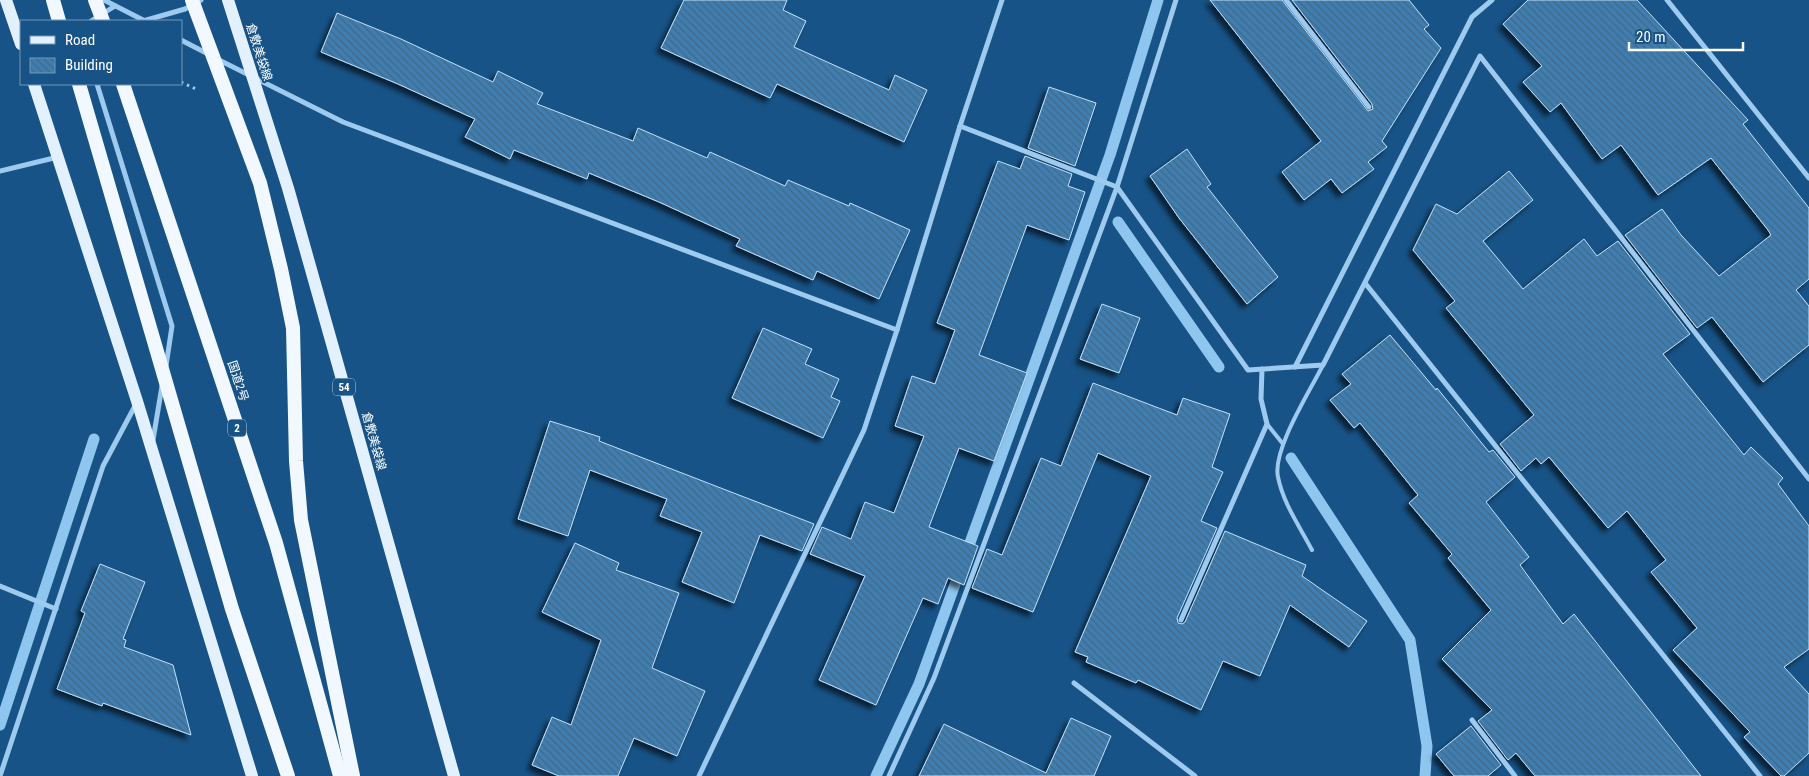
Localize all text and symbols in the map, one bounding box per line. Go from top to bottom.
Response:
legend [20,20,182,85]
scale bar [1629,20,1743,52]
street label: 倉敷美袋線 [243,21,275,83]
text: 20 m [1636,28,1666,46]
text: Road [65,31,95,49]
text: Building [65,56,113,74]
street label: 国道2号 [225,359,251,403]
road number: 54 [333,378,355,396]
street label: 倉敷美袋線 [359,410,389,472]
road number: 2 [228,419,246,436]

